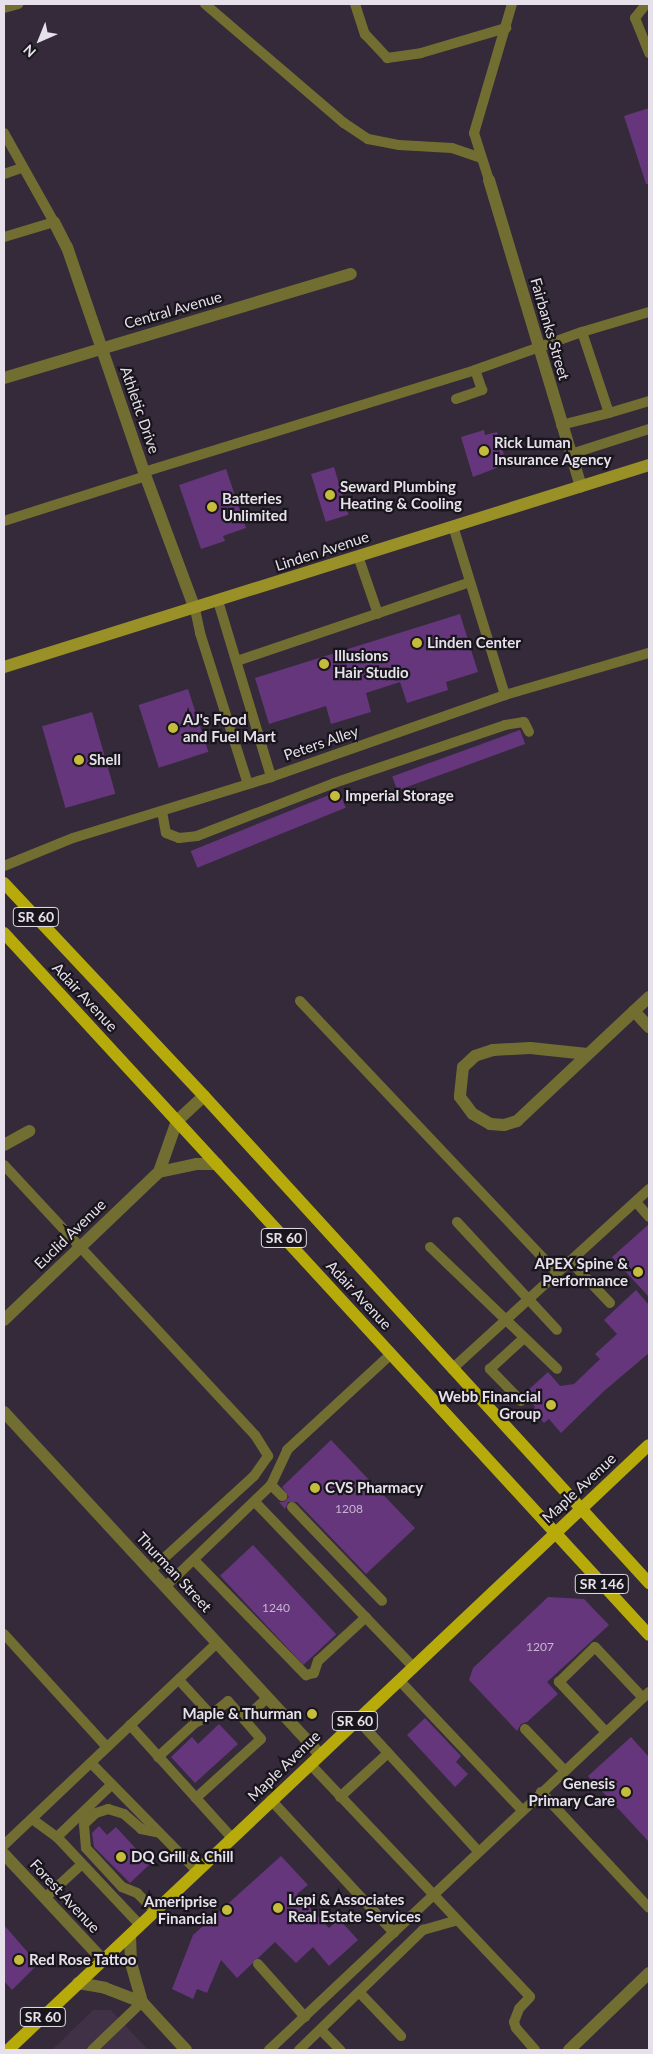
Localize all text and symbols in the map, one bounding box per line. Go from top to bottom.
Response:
north arrow [15,15,65,65]
text: N [19,41,39,61]
street label: Fairbanks Street [527,276,573,382]
street label: Central Avenue [122,287,224,333]
street label: Athletic Drive [117,364,163,456]
place label: Rick Luman Insurance Agency [494,433,612,468]
marker: Rick Luman Insurance Agency [478,445,490,457]
place label: Seward Plumbing Heating & Cooling [340,477,462,512]
place label: Batteries Unlimited [222,489,287,524]
marker: Seward Plumbing Heating & Cooling [324,489,336,501]
marker: Batteries Unlimited [206,501,218,513]
street label: Linden Avenue [273,527,371,575]
place label: Linden Center [427,634,521,652]
marker: Linden Center [411,637,423,649]
place label: Illusions Hair Studio [334,646,409,681]
marker: Illusions Hair Studio [318,658,330,670]
place label: AJ's Food and Fuel Mart [183,710,276,745]
marker: AJ's Food and Fuel Mart [167,722,179,734]
street label: Peters Alley [281,722,361,764]
place label: Shell [89,751,121,769]
marker: Shell [73,754,85,766]
place label: Imperial Storage [345,787,454,805]
marker: Imperial Storage [329,790,341,802]
road number: SR 60 [12,906,60,929]
street label: Adair Avenue [48,959,122,1035]
street label: Euclid Avenue [30,1195,110,1273]
road number: SR 60 [260,1226,308,1250]
place label: APEX Spine & Performance [535,1254,628,1289]
street label: Adair Avenue [322,1257,396,1333]
marker: APEX Spine & Performance [632,1266,644,1278]
place label: Webb Financial Group [438,1387,541,1422]
marker: Webb Financial Group [545,1399,557,1411]
street label: Maple Avenue [538,1449,620,1527]
place label: CVS Pharmacy [325,1479,423,1497]
marker: CVS Pharmacy [309,1482,321,1494]
house number: 1208 [335,1502,363,1516]
street label: Thurman Street [132,1528,216,1616]
road number: SR 146 [574,1572,630,1596]
house number: 1240 [262,1601,290,1615]
house number: 1207 [526,1640,554,1654]
place label: Maple & Thurman [182,1705,302,1723]
marker: Maple & Thurman [306,1708,318,1720]
road number: SR 60 [331,1710,379,1732]
street label: Maple Avenue [244,1727,324,1805]
place label: Genesis Primary Care [528,1774,615,1809]
marker: Genesis Primary Care [619,1785,633,1799]
place label: DQ Grill & Chill [131,1848,234,1866]
marker: DQ Grill & Chill [115,1851,127,1863]
street label: Forest Avenue [26,1855,104,1937]
place label: Lepi & Associates Real Estate Services [288,1890,421,1925]
place label: Ameriprise Financial [144,1892,217,1927]
marker: Lepi & Associates Real Estate Services [272,1902,284,1914]
marker: Ameriprise Financial [221,1904,233,1916]
place label: Red Rose Tattoo [29,1951,137,1969]
marker: Red Rose Tattoo [13,1954,25,1966]
road number: SR 60 [19,2005,67,2028]

